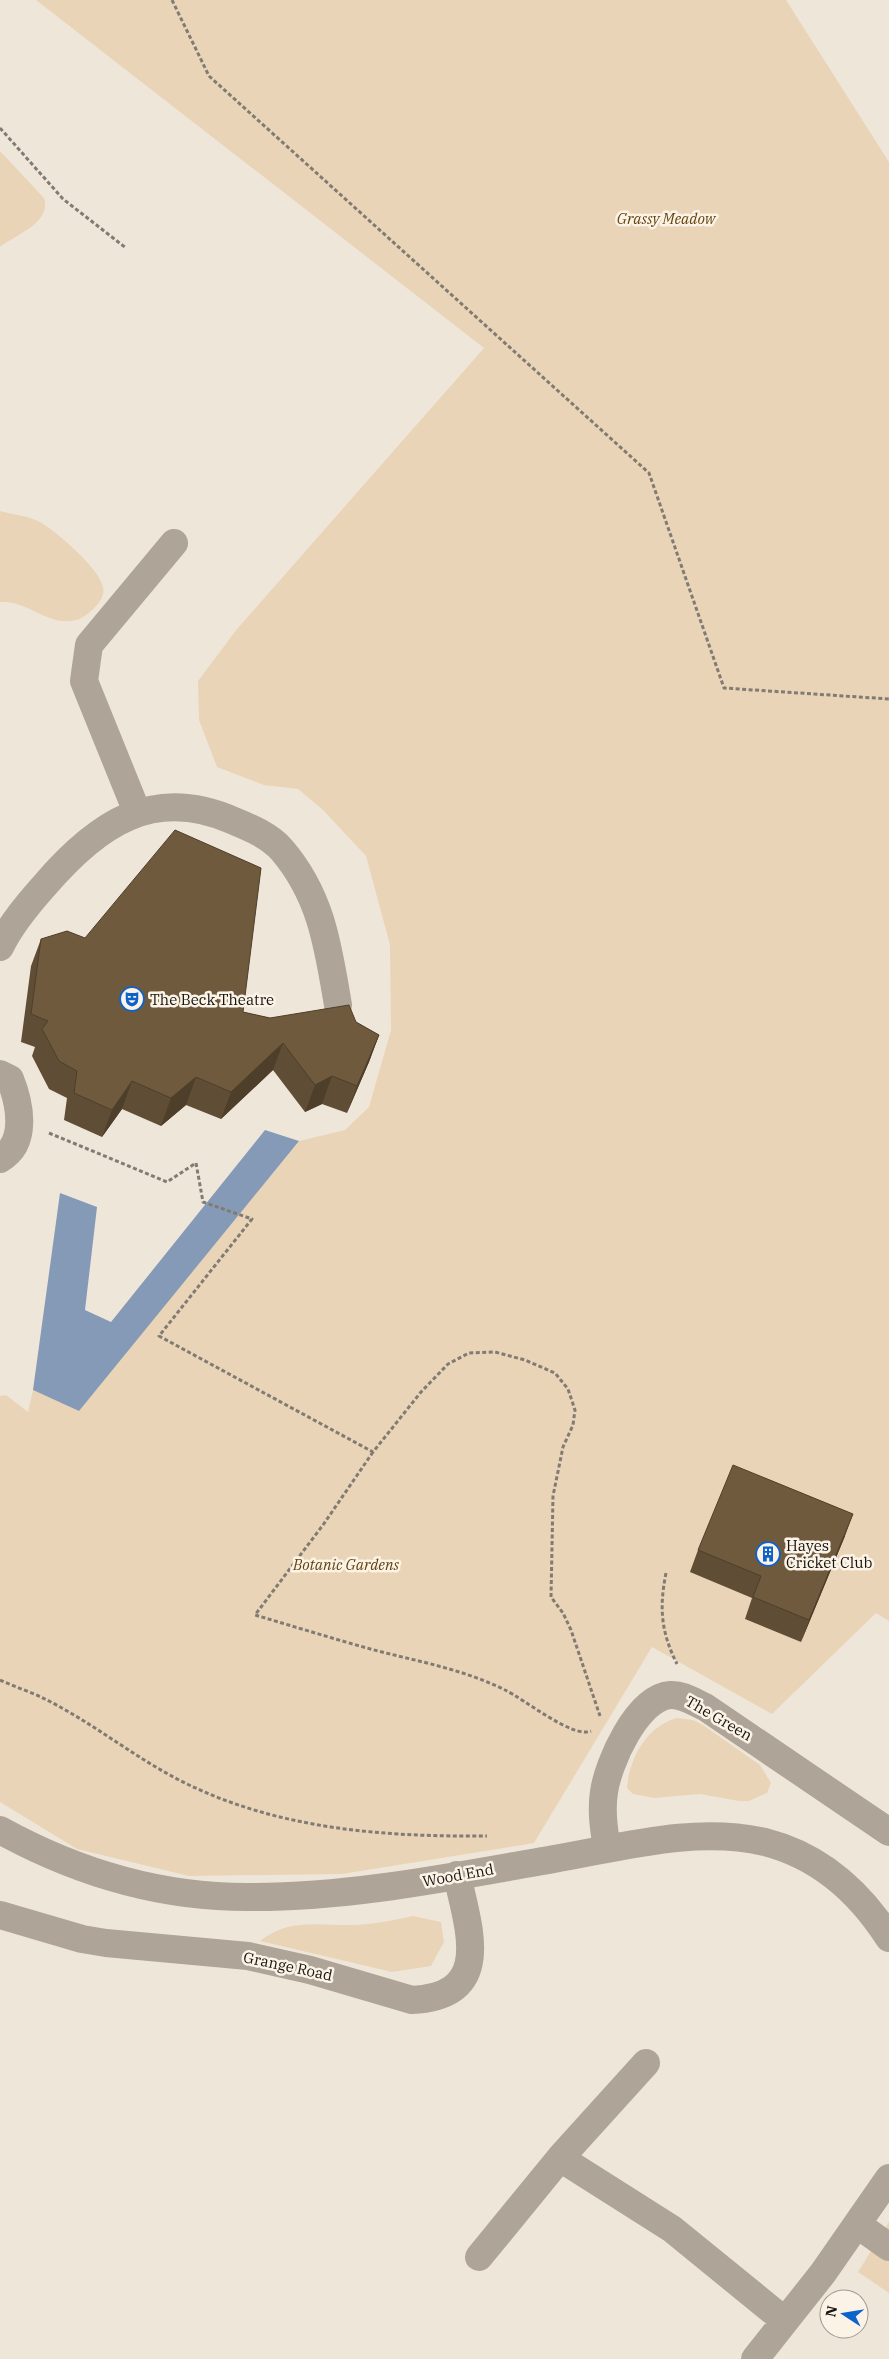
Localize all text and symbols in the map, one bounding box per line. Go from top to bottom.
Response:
park label: Grassy Meadow [617,209,717,228]
theatre icon: The Beck Theatre [119,986,145,1012]
place label: The Beck Theatre [150,990,274,1009]
place label: Hayes Cricket Club [786,1536,872,1572]
building icon: Hayes Cricket Club [755,1541,781,1567]
park label: Botanic Gardens [292,1555,400,1574]
street label: The Green [682,1691,756,1745]
street label: Wood End [421,1859,495,1891]
street label: Grange Road [242,1947,334,1985]
north arrow [819,2289,869,2339]
text: N [821,2304,841,2319]

